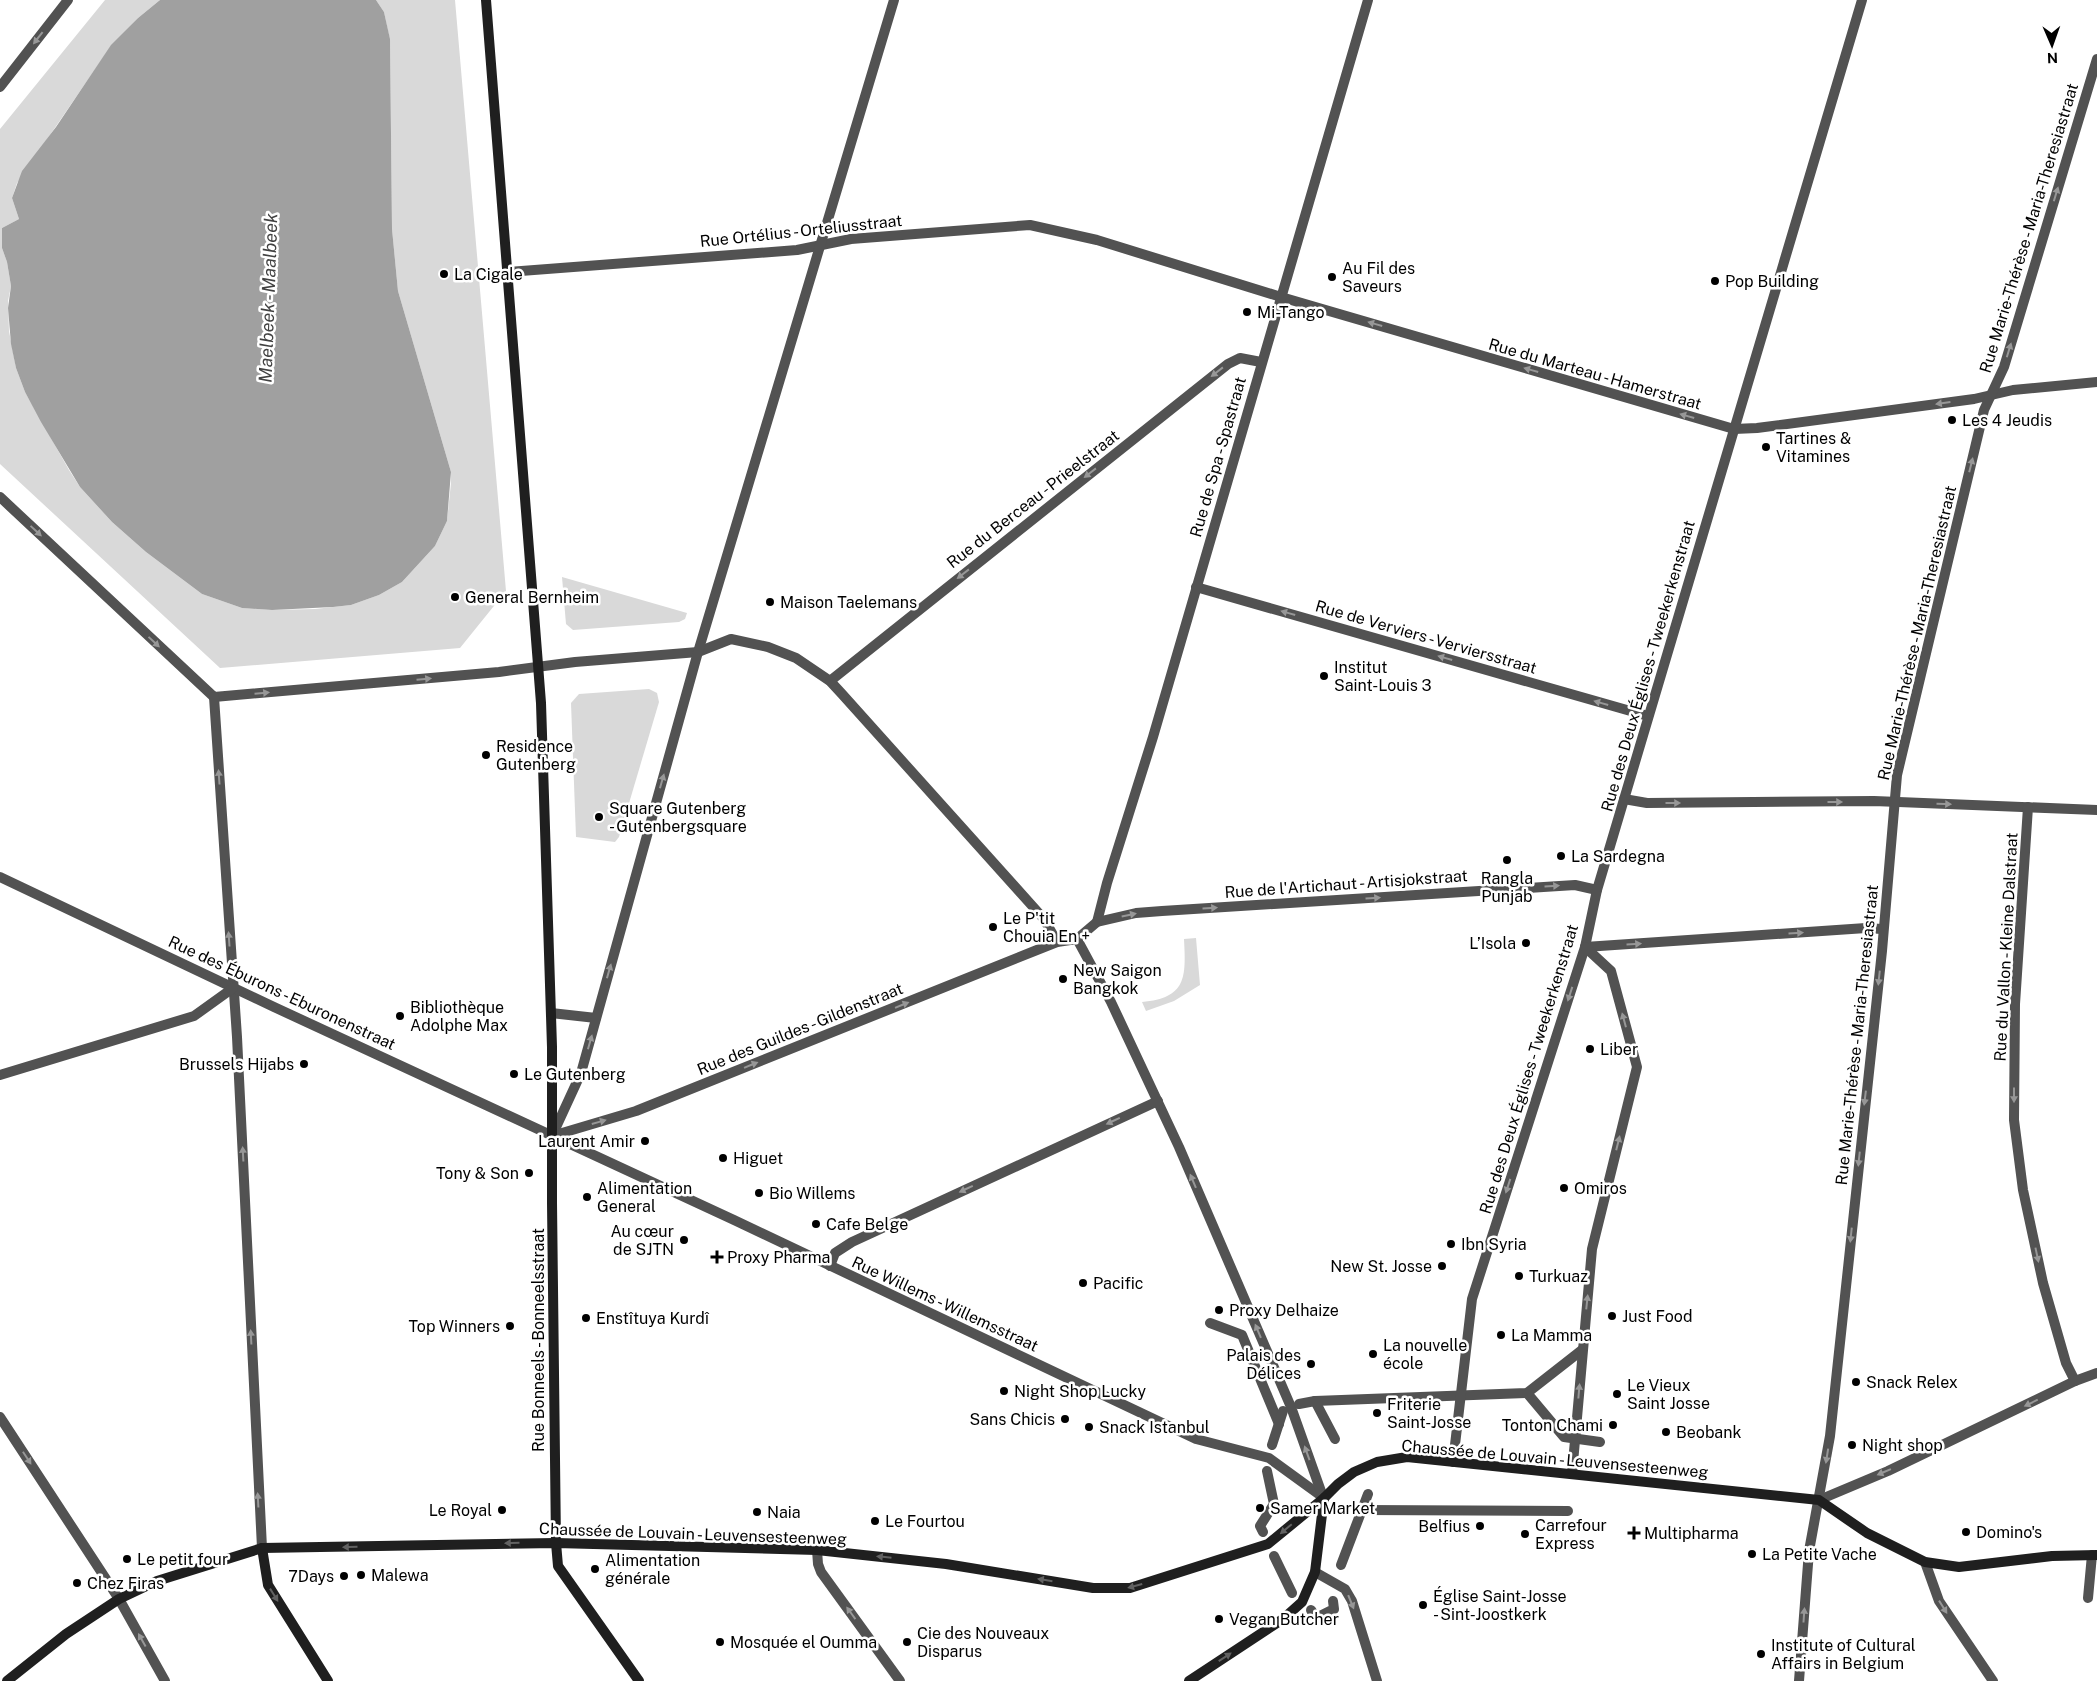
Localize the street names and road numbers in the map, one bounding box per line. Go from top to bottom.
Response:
street label: Rue Marie-Thérèse - Maria-Theresiastraat [1976,81,2082,375]
street label: Rue Ortélius - Orteliusstraat [699,211,903,251]
street label: Rue du Marteau - Hamerstraat [1486,334,1704,414]
street label: Rue de Spa - Spastraat [1186,375,1250,539]
street label: Rue du Berceau - Prieelstraat [943,426,1123,572]
street label: Rue Marie-Thérèse - Maria-Theresiastraat [1874,484,1960,782]
street label: Rue des Deux Églises - Tweekerkenstraat [1596,518,1699,814]
street label: Rue de Verviers - Verviersstraat [1313,596,1539,678]
street label: Rue du Vallon - Kleine Dalstraat [1991,832,2021,1062]
street label: Rue de l'Artichaut - Artisjokstraat [1224,866,1468,902]
street label: Rue Marie-Thérèse - Maria-Theresiastraat [1832,884,1882,1186]
street label: Rue des Deux Églises - Tweekerkenstraat [1475,921,1582,1216]
street label: Rue des Éburons - Eburonenstraat [165,931,399,1054]
street label: Rue des Guildes - Gildenstraat [694,979,906,1079]
street label: Rue Bonneels - Bonneelsstraat [529,1228,548,1452]
street label: Rue Willems - Willemsstraat [849,1252,1041,1356]
street label: Chaussée de Louvain - Leuvensesteenweg [1401,1436,1709,1482]
street label: Chaussée de Louvain - Leuvensesteenweg [539,1519,847,1549]

